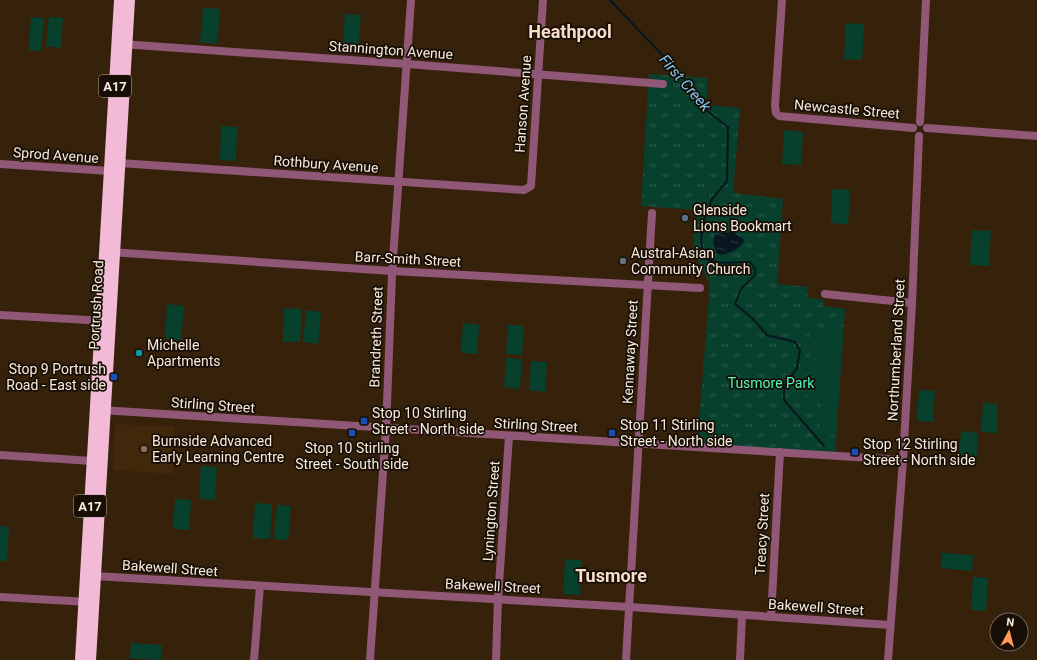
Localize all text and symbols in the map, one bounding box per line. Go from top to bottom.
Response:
district label: Heathpool [528,21,612,42]
street label: Stannington Avenue [328,38,454,62]
water label: First Creek [655,51,715,116]
street label: Hanson Avenue [512,55,534,153]
road number: A17 [99,75,131,97]
street label: Newcastle Street [794,96,901,122]
street label: Sprod Avenue [13,144,99,166]
street label: Rothbury Avenue [273,152,379,176]
place label: Glenside Lions Bookmart [693,202,792,234]
marker: Glenside Lions Bookmart [680,213,690,223]
place label: Austral-Asian Community Church [631,245,750,277]
street label: Barr-Smith Street [354,248,462,270]
marker: Austral-Asian Community Church [618,256,628,266]
street label: Portrush Road [86,260,106,350]
street label: Northumberland Street [884,278,908,422]
street label: Brandreth Street [366,286,386,388]
street label: Kennaway Street [619,299,641,404]
place label: Michelle Apartments [147,337,221,369]
marker: Michelle Apartments [134,348,144,358]
place label: Stop 9 Portrush Road - East side [6,361,106,393]
marker: Stop 9 Portrush Road - East side [109,372,119,382]
park label: Tusmore Park [728,375,815,391]
street label: Stirling Street [171,394,256,416]
place label: Stop 10 Stirling Street - North side [372,405,485,437]
street label: Stirling Street [494,415,579,435]
marker: Stop 10 Stirling Street - North side [359,416,369,426]
place label: Stop 11 Stirling Street - North side [620,417,733,449]
marker: Stop 10 Stirling Street - South side [347,428,357,438]
marker: Stop 11 Stirling Street - North side [607,428,617,438]
place label: Burnside Advanced Early Learning Centre [152,433,284,465]
place label: Stop 12 Stirling Street - North side [863,436,976,468]
place label: Stop 10 Stirling Street - South side [295,440,409,472]
marker: Burnside Advanced Early Learning Centre [139,444,149,454]
marker: Stop 12 Stirling Street - North side [850,447,860,457]
street label: Lynington Street [480,460,503,562]
street label: Treacy Street [752,492,772,575]
road number: A17 [74,495,106,517]
street label: Bakewell Street [122,557,219,579]
district label: Tusmore [575,565,647,586]
street label: Bakewell Street [445,576,542,597]
street label: Bakewell Street [768,596,865,618]
north arrow [989,612,1029,652]
text: N [1006,616,1015,630]

